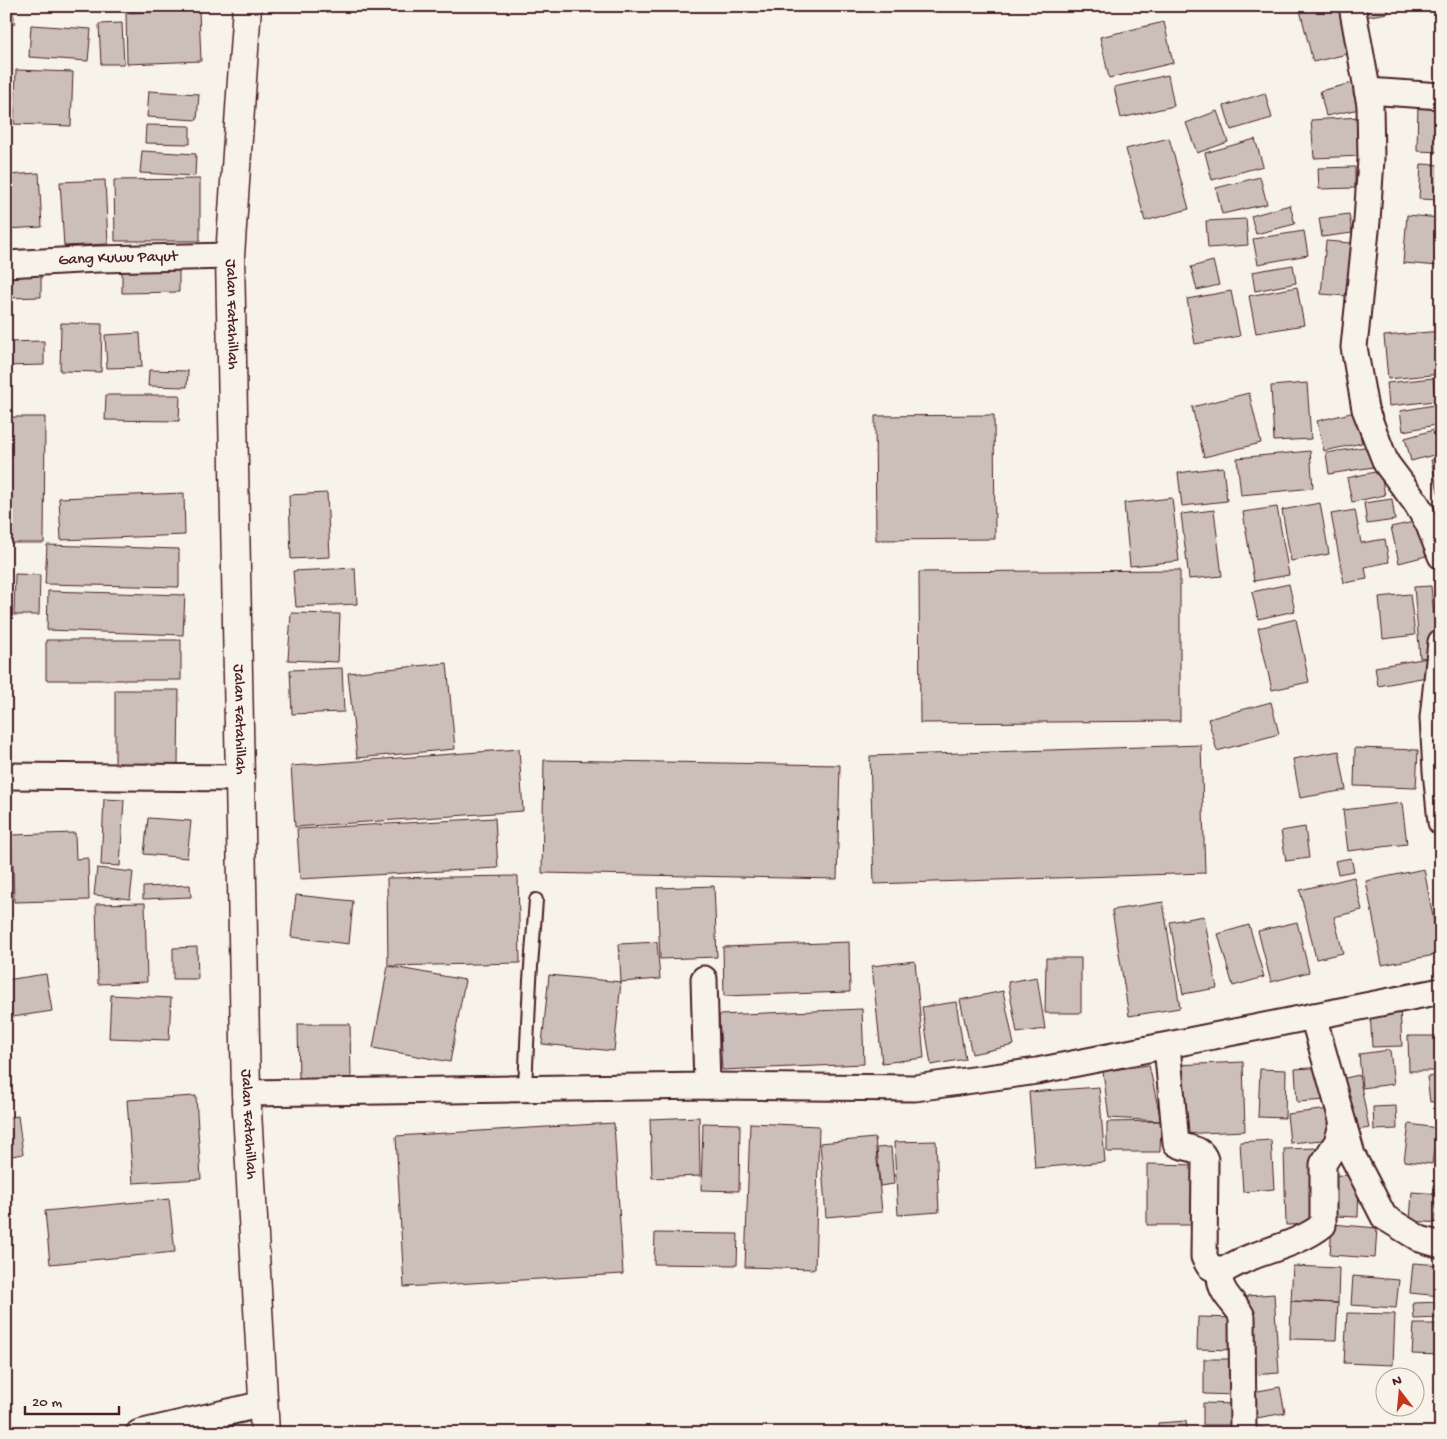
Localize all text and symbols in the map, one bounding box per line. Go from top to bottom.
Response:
street label: Gang Kuwu Payut [58,248,179,271]
street label: Jalan Fatahillah [221,259,242,370]
street label: Jalan Fatahillah [228,664,249,775]
street label: Jalan Fatahillah [236,1069,260,1180]
north arrow [1374,1366,1424,1416]
text: N [1390,1372,1404,1391]
scale bar [25,1384,119,1416]
text: 20 m [32,1394,62,1412]

